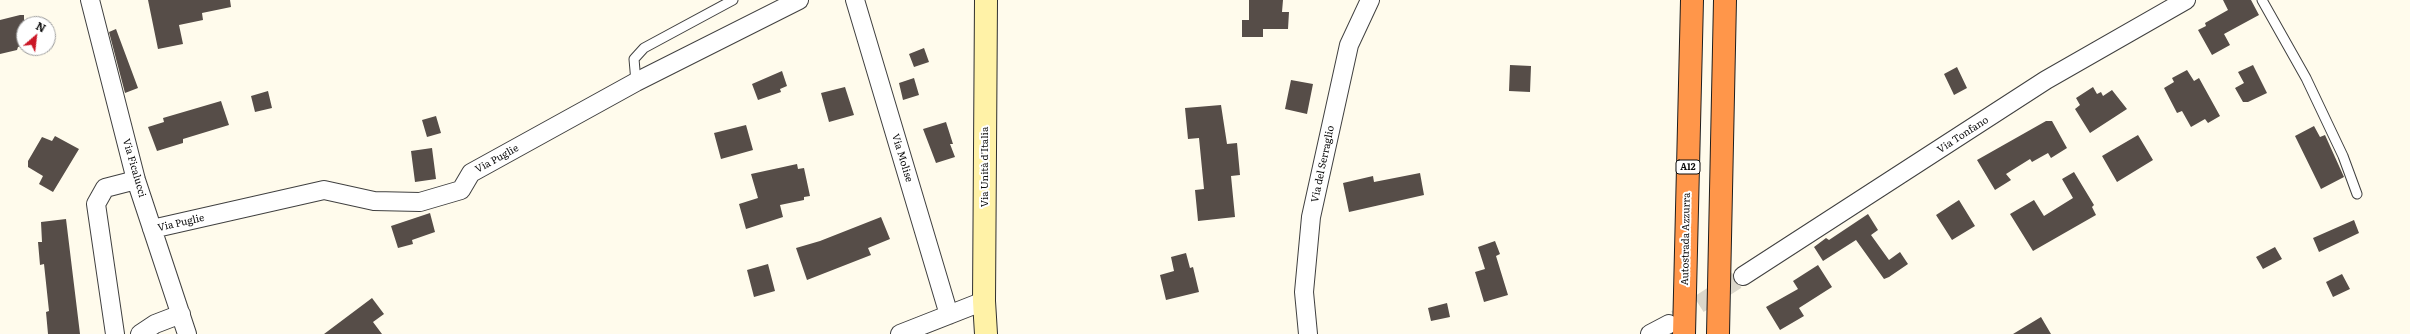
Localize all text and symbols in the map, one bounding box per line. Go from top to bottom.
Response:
north arrow [16,16,56,56]
text: N [33,17,49,36]
street label: Via Tonfano [1935,114,1991,156]
street label: Via del Serraglio [1309,124,1337,204]
street label: Via Unità d'Italia [979,127,991,207]
street label: Via Molise [889,132,915,184]
street label: Via Ficalucci [120,137,148,199]
street label: Via Puglie [473,142,521,176]
road number: A12 [1676,160,1700,174]
street label: Autostrada Azzurra [1679,193,1693,285]
street label: Via Puglie [156,212,206,234]

